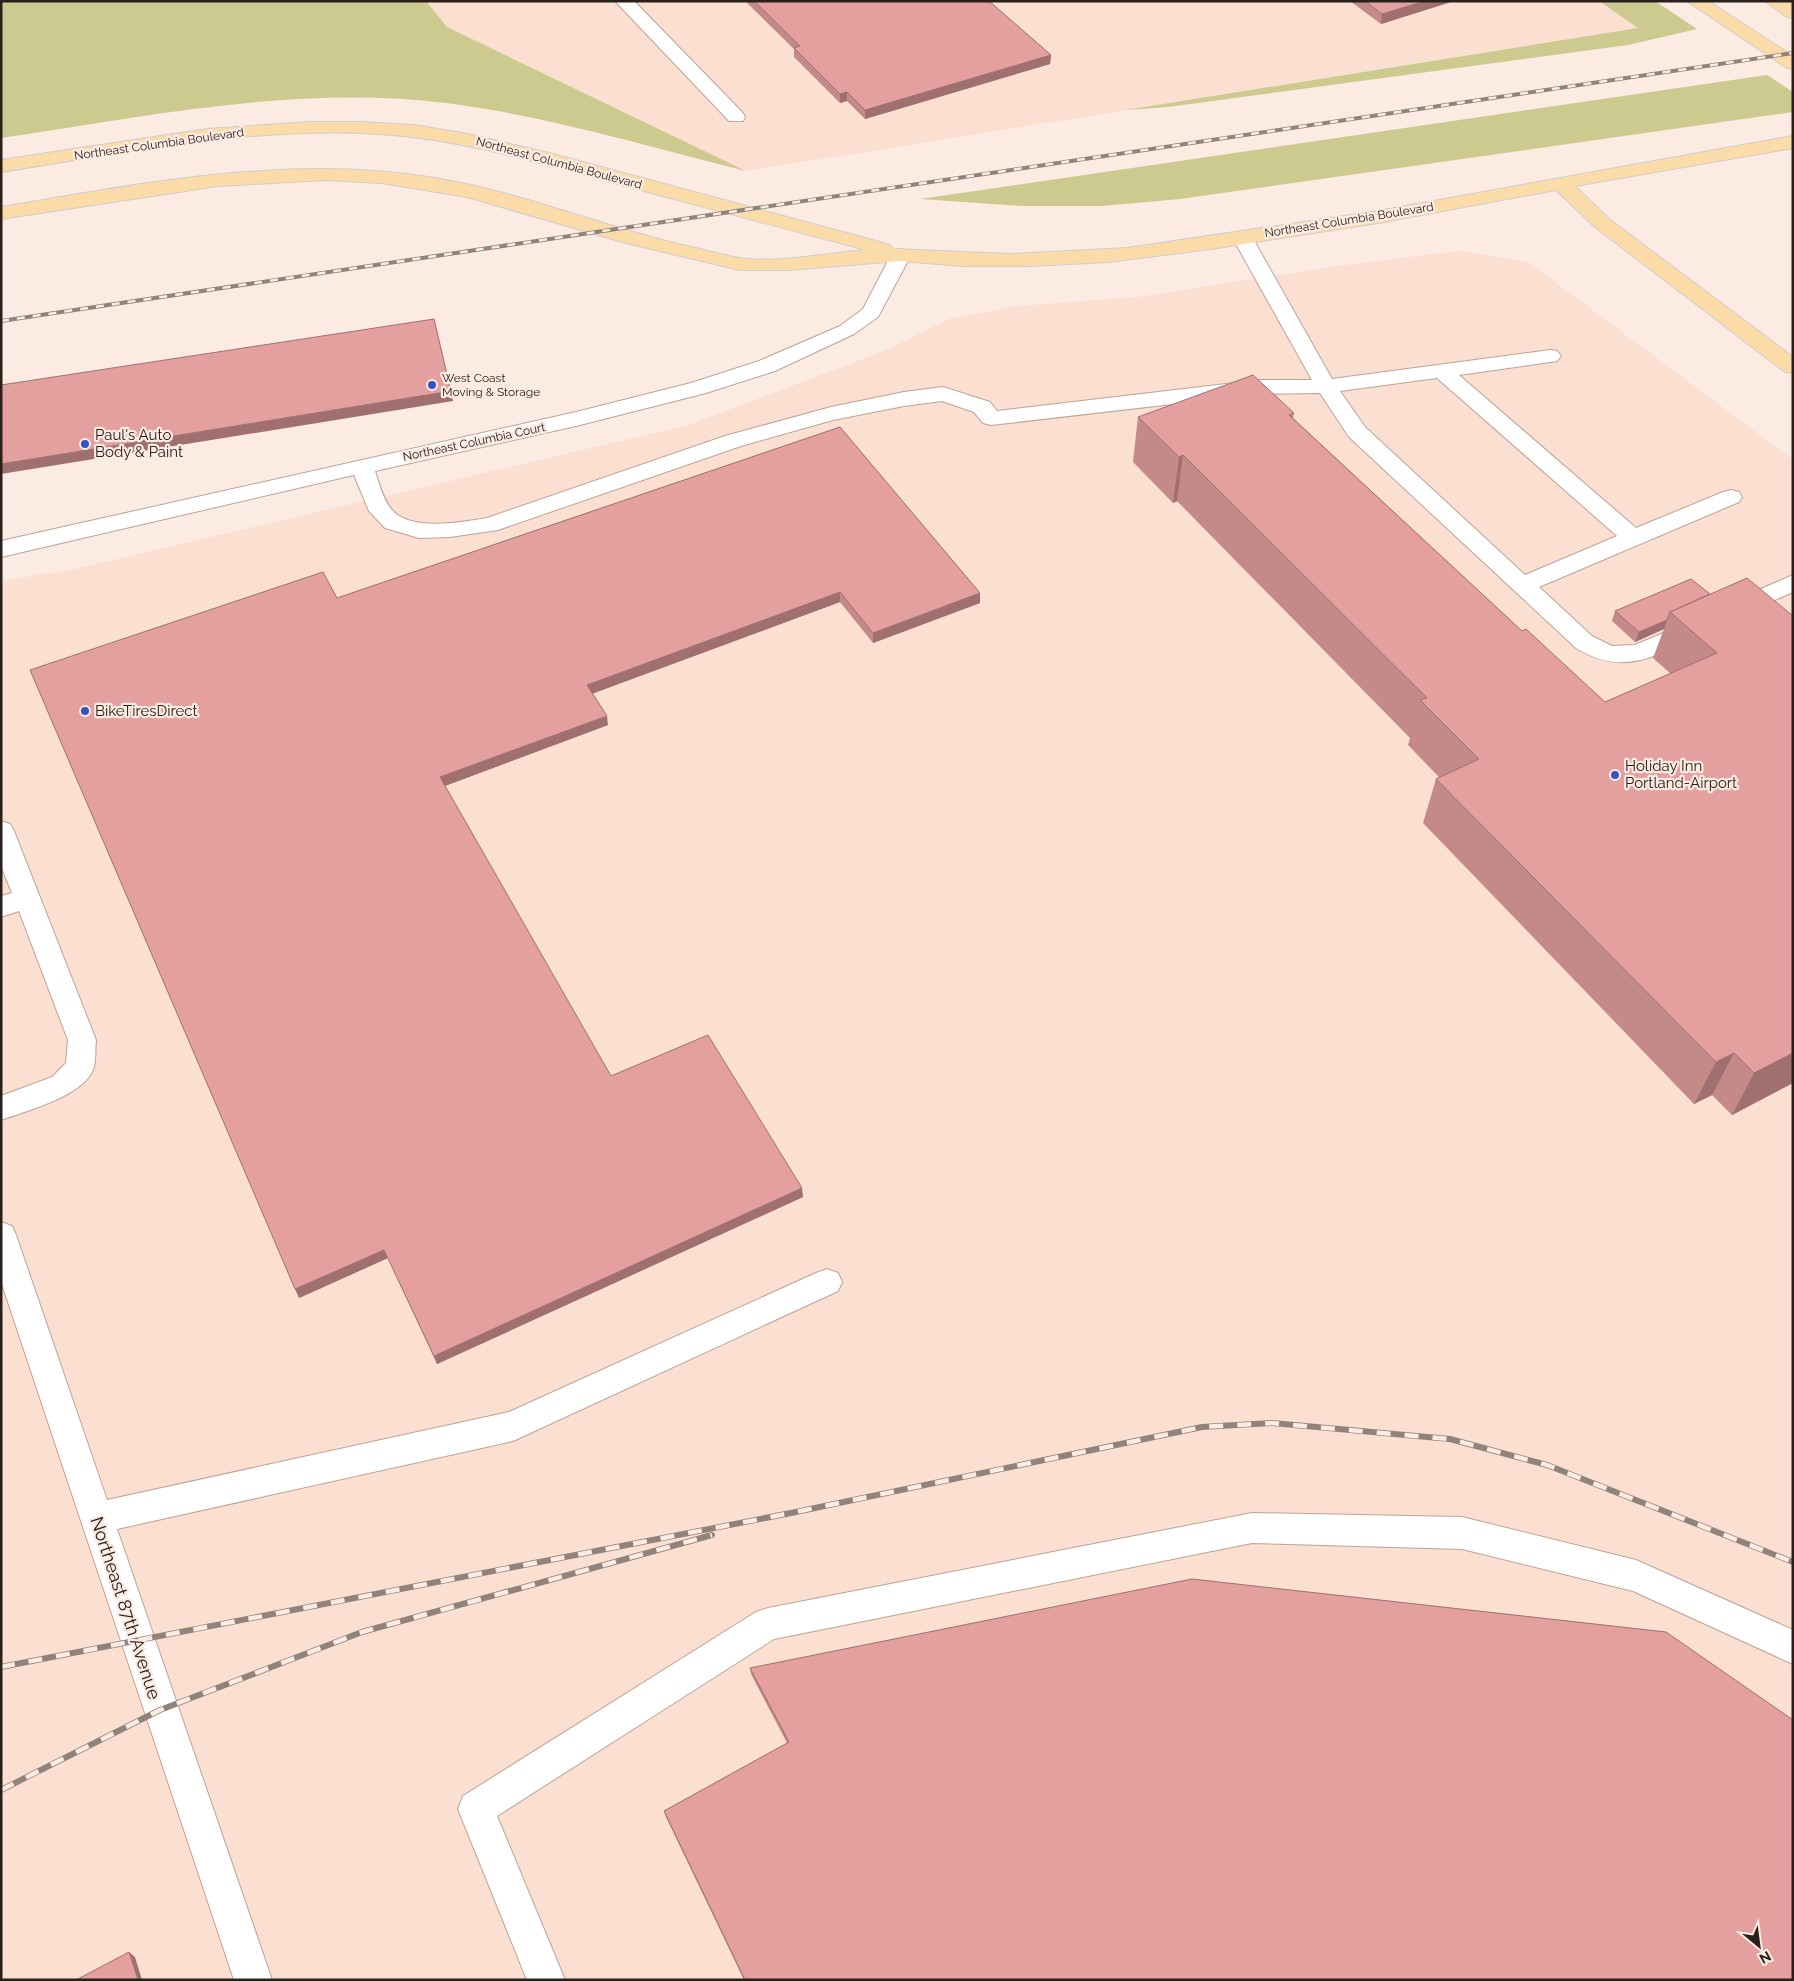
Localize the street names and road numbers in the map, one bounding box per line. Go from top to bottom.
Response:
street label: Northeast Columbia Boulevard [73,125,245,163]
street label: Northeast Columbia Boulevard [475,134,643,192]
street label: Northeast Columbia Boulevard [1263,200,1435,240]
street label: Northeast Columbia Court [402,420,546,464]
street label: Northeast 87th Avenue [87,1514,166,1702]

